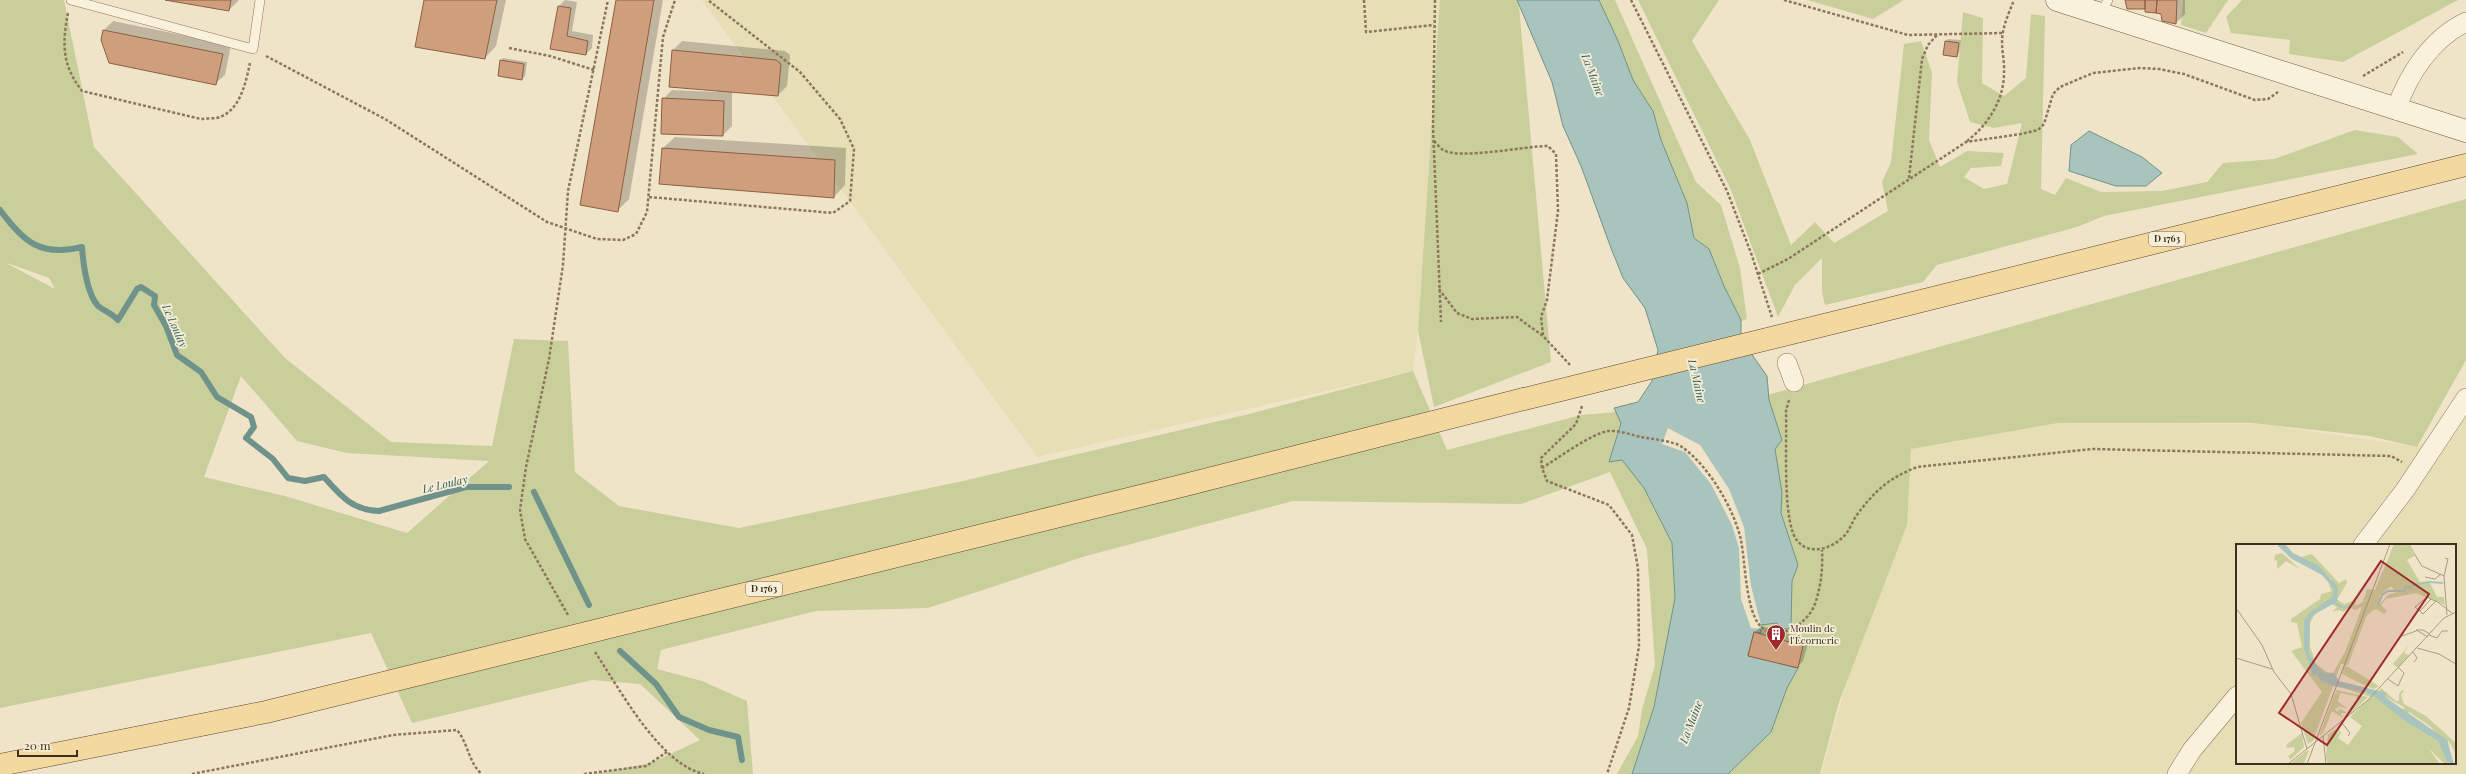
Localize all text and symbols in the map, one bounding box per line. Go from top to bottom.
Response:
water label: La Maine [1578,50,1609,99]
road number: D 1763 [2149,232,2185,246]
water label: Le Loulay [159,301,192,351]
water label: La Maine [1685,357,1710,404]
water label: Le Loulay [420,471,470,496]
inset map [2236,544,2456,764]
road number: D 1763 [746,582,782,596]
place label: Moulin de l'Écornerie [1790,621,1839,647]
building icon: Moulin de l'Écornerie [1765,623,1787,651]
water label: La Maine [1675,698,1706,746]
scale bar [18,732,77,758]
text: 20 m [24,737,51,753]

